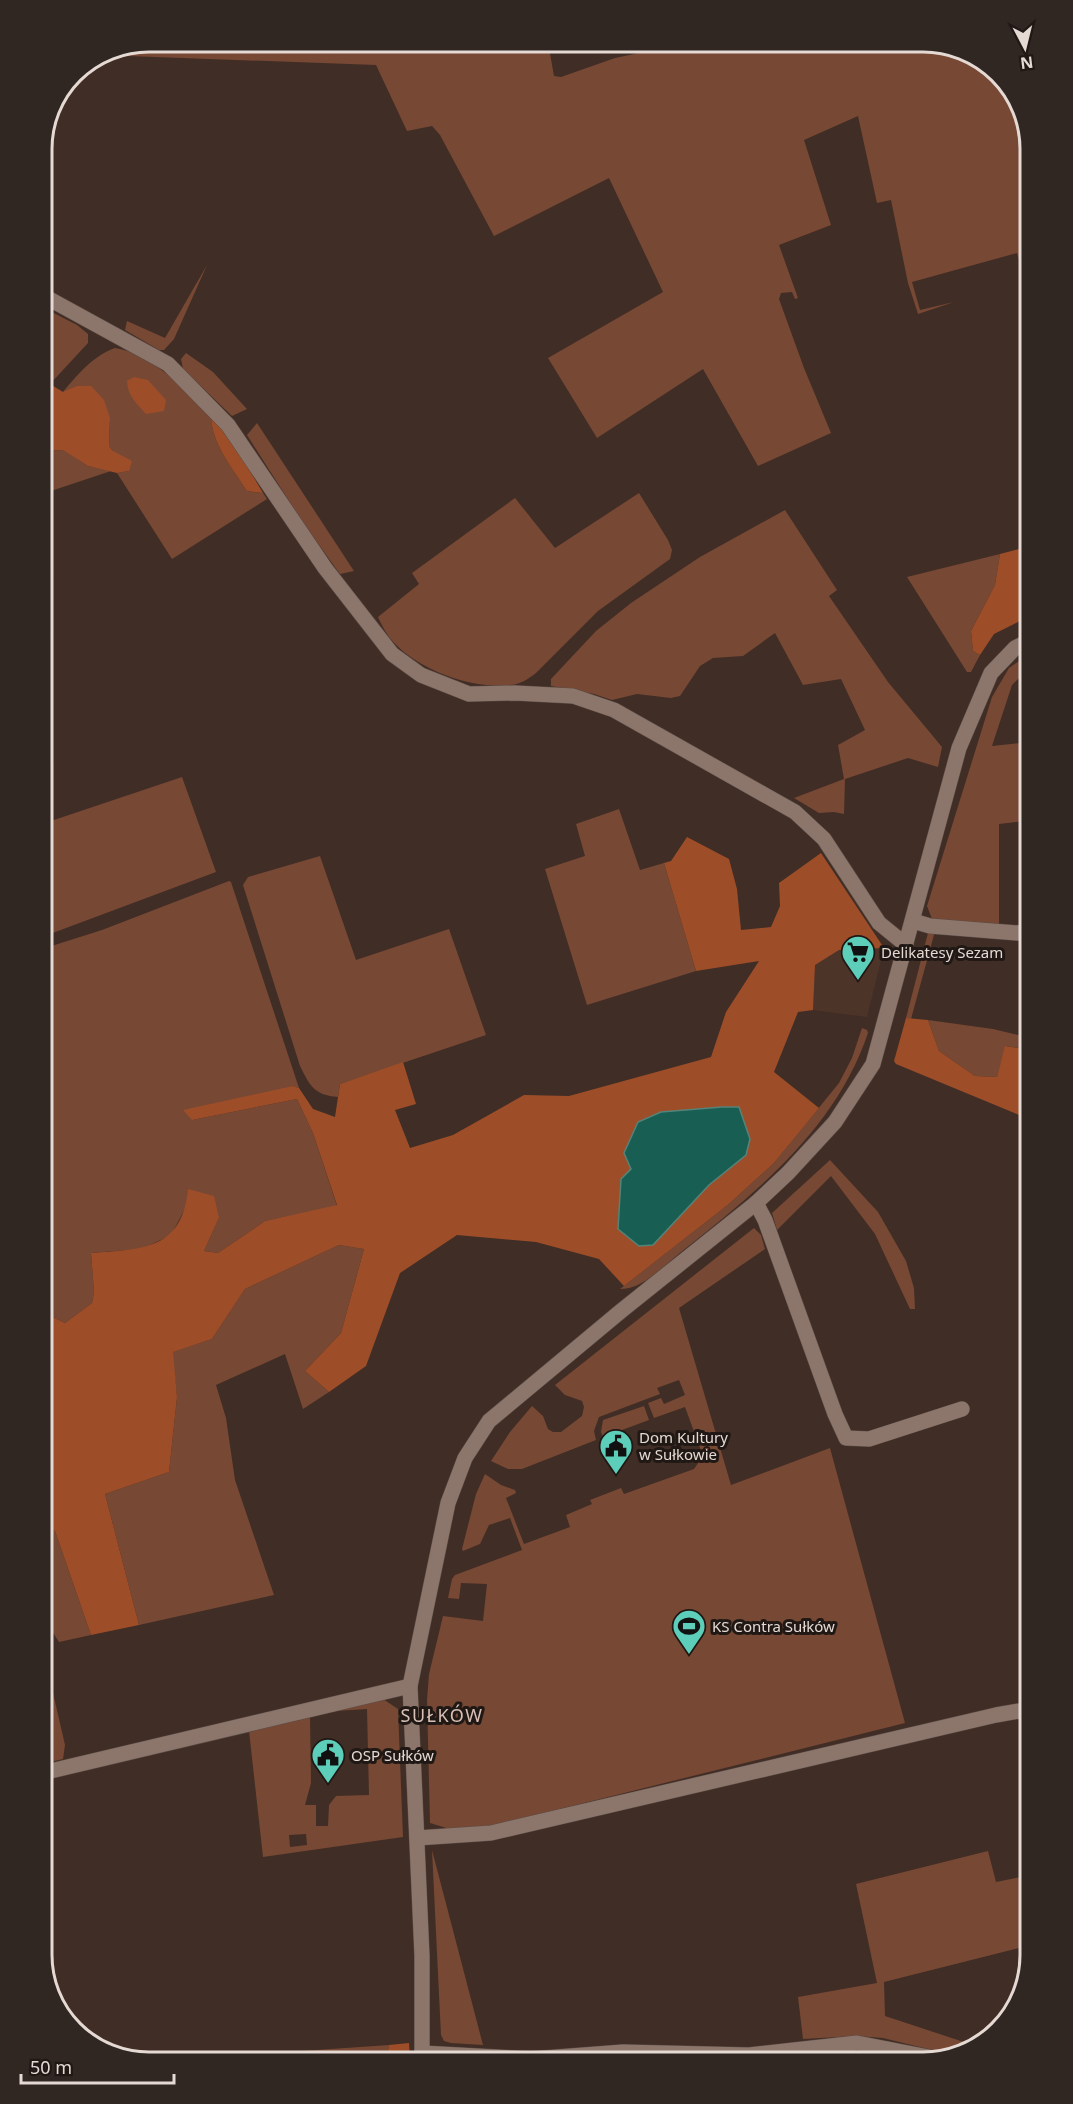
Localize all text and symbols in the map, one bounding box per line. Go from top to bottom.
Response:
north arrow [995,18,1055,78]
text: N [1019,51,1035,75]
supermarket icon: Delikatesy Sezam [840,934,876,981]
place label: Delikatesy Sezam [881,942,1003,962]
place label: Dom Kultury w Sułkowie [639,1427,728,1464]
public building icon: Dom Kultury w Sułkowie [598,1428,634,1475]
sports icon: KS Contra Sułków [671,1608,707,1655]
place label: KS Contra Sułków [712,1616,835,1636]
district label: SUŁKÓW [401,1703,483,1727]
public building icon: OSP Sułków [310,1737,346,1784]
place label: OSP Sułków [351,1745,434,1765]
scale bar [21,2047,174,2085]
text: 50 m [30,2055,72,2079]

